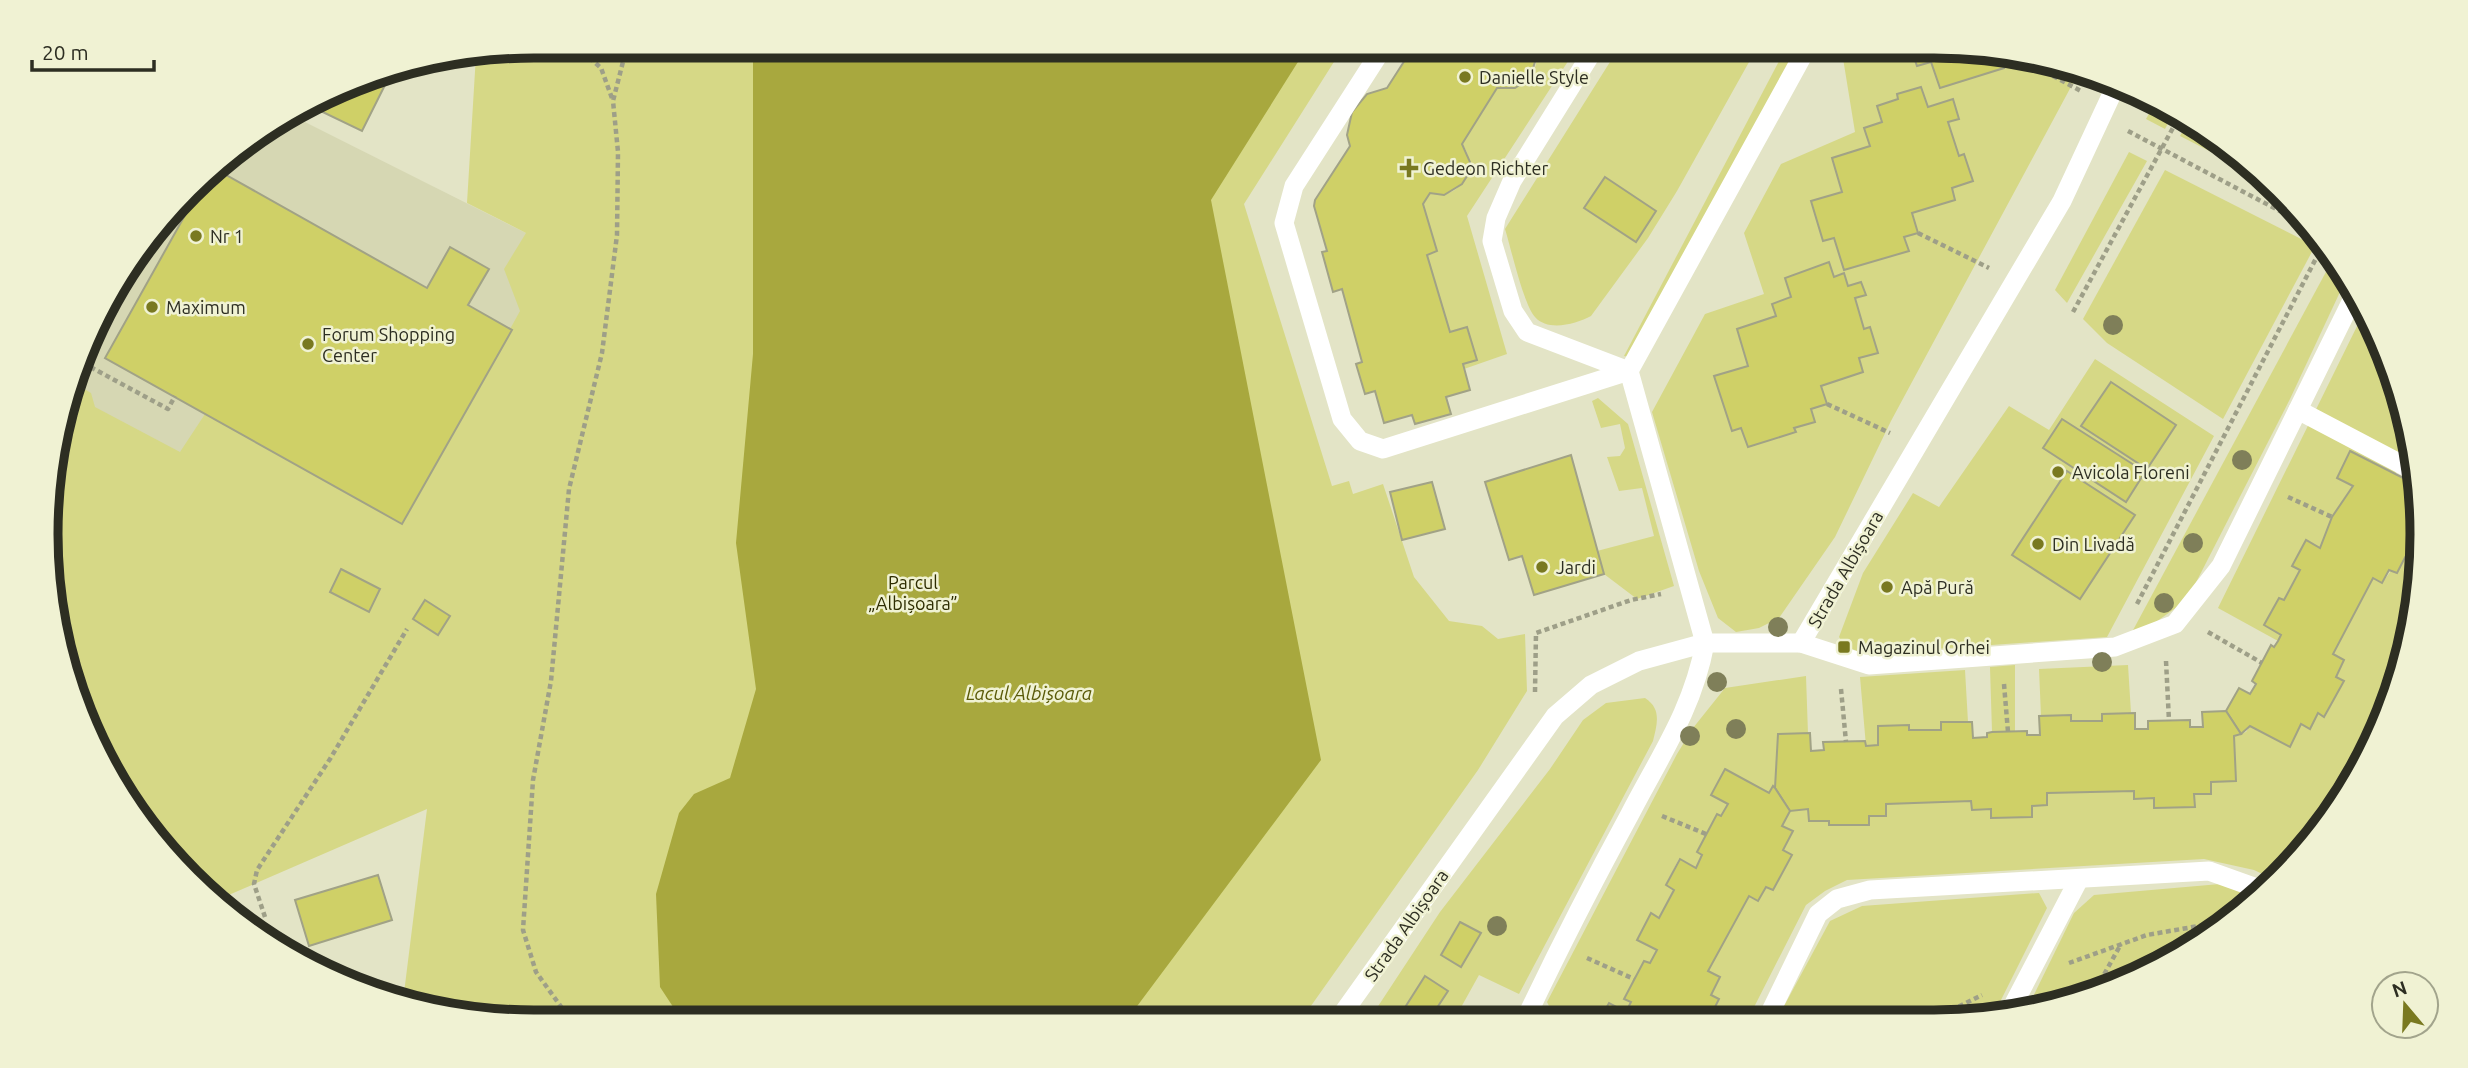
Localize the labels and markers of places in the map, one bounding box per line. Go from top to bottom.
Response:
place label: Danielle Style [1479,67,1589,87]
marker: Danielle Style [1457,69,1473,85]
place label: Gedeon Richter [1423,158,1548,178]
marker: Gedeon Richter [1401,160,1417,176]
place label: Nr 1 [210,226,244,246]
marker: Nr 1 [188,228,204,244]
place label: Maximum [166,297,246,317]
marker: Maximum [144,299,160,315]
place label: Forum Shopping Center [322,324,455,365]
marker: Forum Shopping Center [300,336,316,352]
place label: Avicola Floreni [2072,462,2190,482]
marker: Avicola Floreni [2050,464,2066,480]
place label: Din Livadă [2052,534,2135,554]
marker: Din Livadă [2030,536,2046,552]
place label: Jardi [1556,557,1596,577]
marker: Jardi [1534,559,1550,575]
place label: Apă Pură [1901,577,1974,597]
marker: Apă Pură [1879,579,1895,595]
place label: Magazinul Orhei [1858,637,1990,657]
marker: Magazinul Orhei [1836,639,1852,655]

